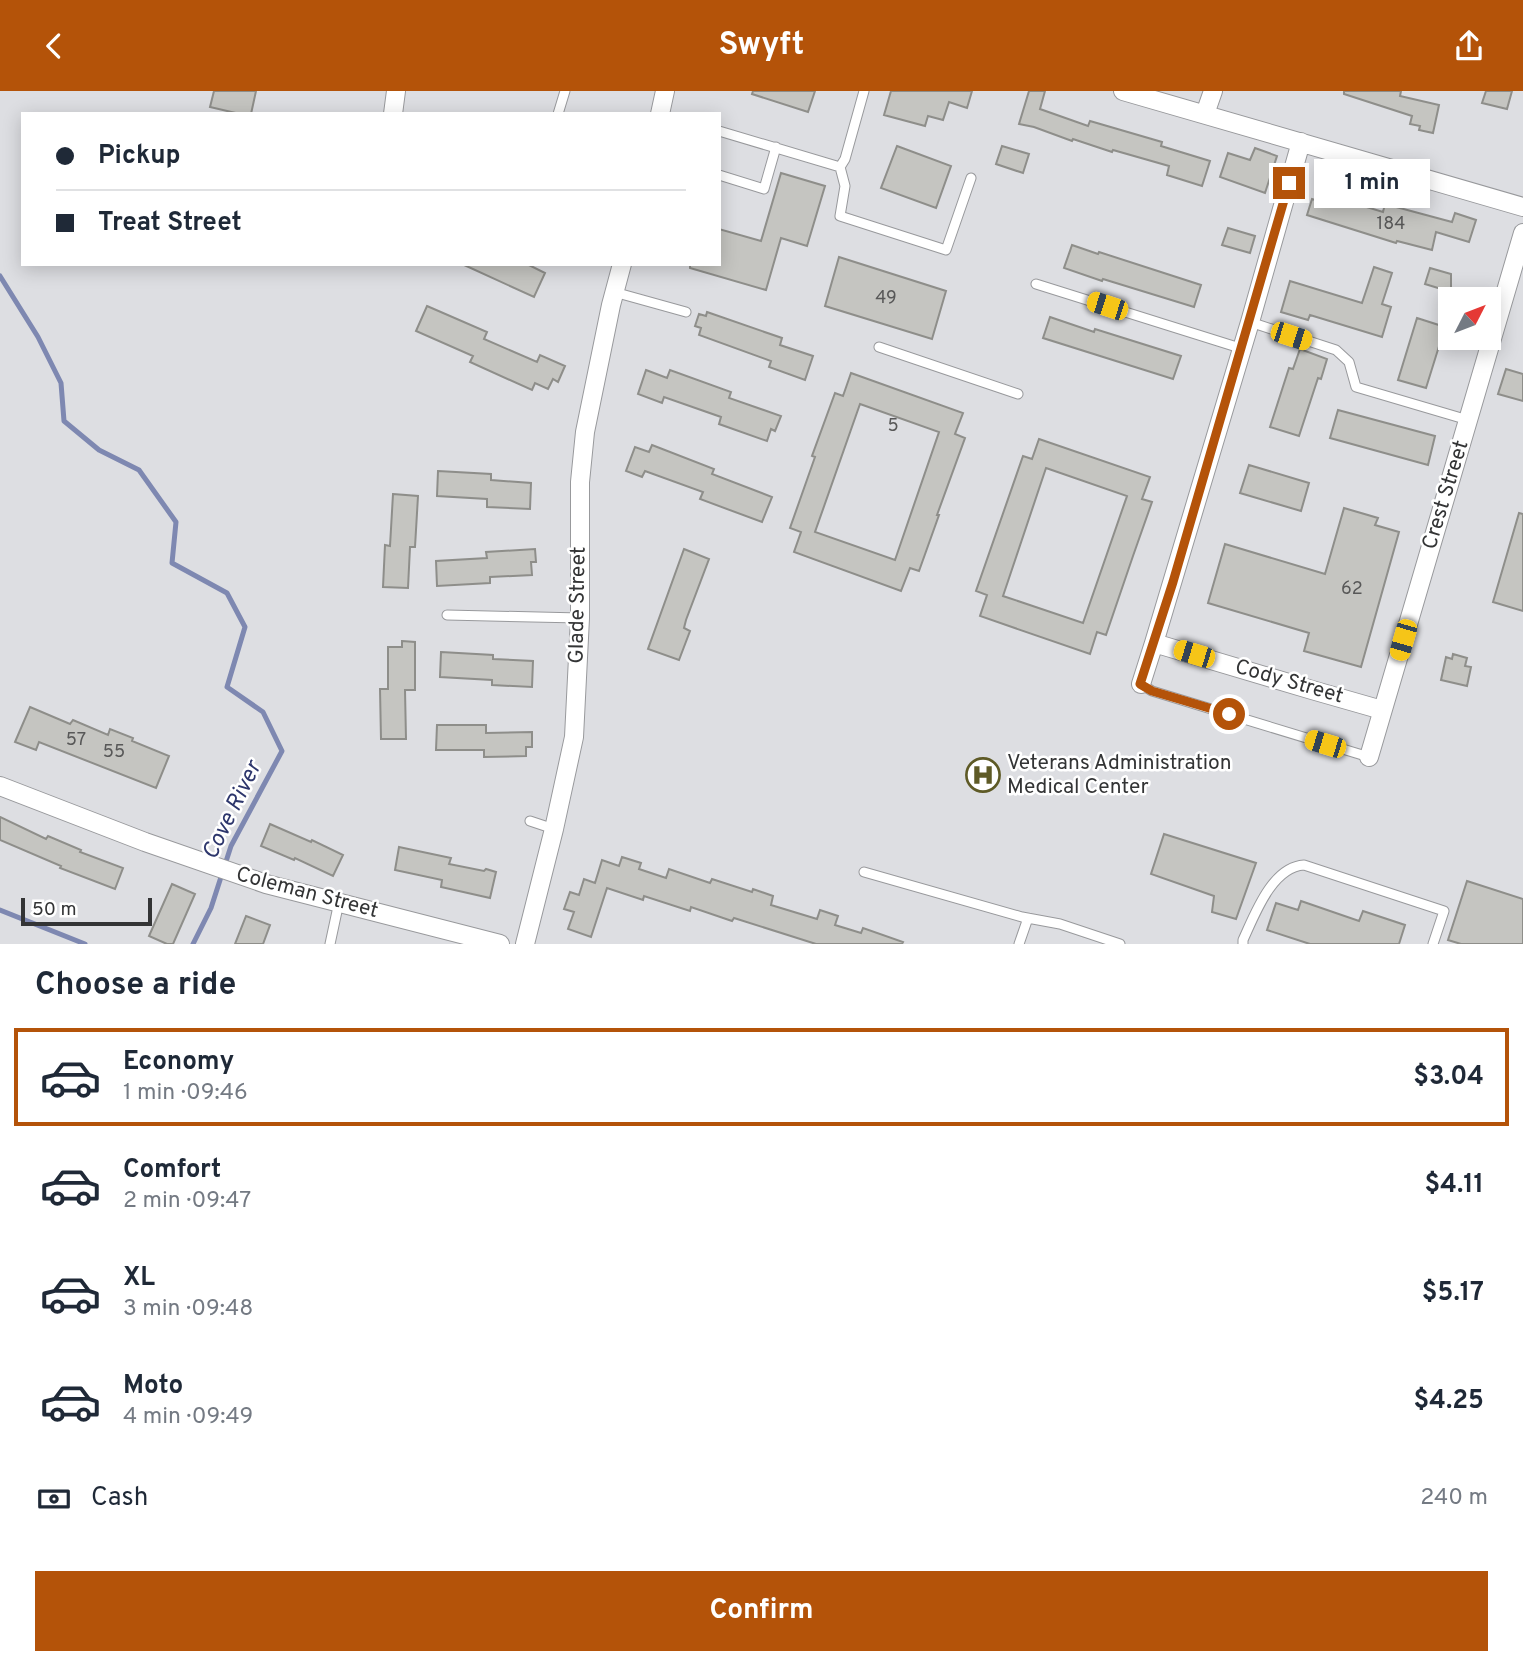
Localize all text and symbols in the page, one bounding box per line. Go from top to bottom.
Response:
text: Swyft [719,26,804,66]
icon: back [35,27,73,65]
icon: share [1450,27,1488,65]
text: Pickup [98,140,181,173]
callout: 1 min [1314,159,1429,207]
route end [1273,167,1305,199]
text: 1 min [1344,169,1400,198]
text: Treat Street [98,207,242,240]
house number: 184 [1377,213,1405,236]
house number: 49 [875,287,897,310]
north arrow [1438,287,1502,350]
map controls [1438,287,1501,350]
car [1084,290,1131,322]
car [1268,320,1315,352]
house number: 5 [887,415,899,438]
street label: Crest Street [1417,437,1475,553]
street label: Glade Street [563,546,593,664]
house number: 62 [1341,578,1363,601]
car [1388,617,1419,663]
car [1171,638,1218,670]
street label: Cody Street [1232,654,1346,710]
route start [1213,698,1245,730]
car [1302,728,1349,760]
house number: 57 [66,729,86,752]
house number: 55 [103,741,125,764]
place label: Veterans Administration Medical Center [1007,750,1232,801]
water label: Cove River [197,755,270,865]
hospital icon: Veterans Administration Medical Center [964,756,1002,794]
street label: Coleman Street [233,861,381,925]
scale bar [21,895,152,927]
text: 50 m [32,898,77,922]
text: Choose a ride [35,966,236,1006]
icon: car [39,1046,102,1109]
text: Economy [123,1046,234,1079]
text: $3.04 [1413,1061,1484,1094]
text: 1 min · 09:46 [123,1079,248,1108]
icon: car [39,1154,102,1217]
text: Comfort [123,1154,221,1187]
text: $4.11 [1425,1169,1484,1202]
text: 2 min · 09:47 [123,1187,251,1216]
icon: car [39,1262,102,1325]
text: XL [123,1262,155,1295]
text: $5.17 [1422,1277,1484,1310]
text: 3 min · 09:48 [123,1295,253,1324]
icon: car [39,1370,102,1433]
text: Moto [123,1370,183,1403]
text: $4.25 [1414,1385,1484,1418]
text: 4 min · 09:49 [123,1403,253,1432]
icon: cash [35,1480,73,1518]
text: Cash [91,1482,148,1515]
text: 240 m [1420,1484,1488,1513]
button: Confirm [35,1571,1488,1651]

